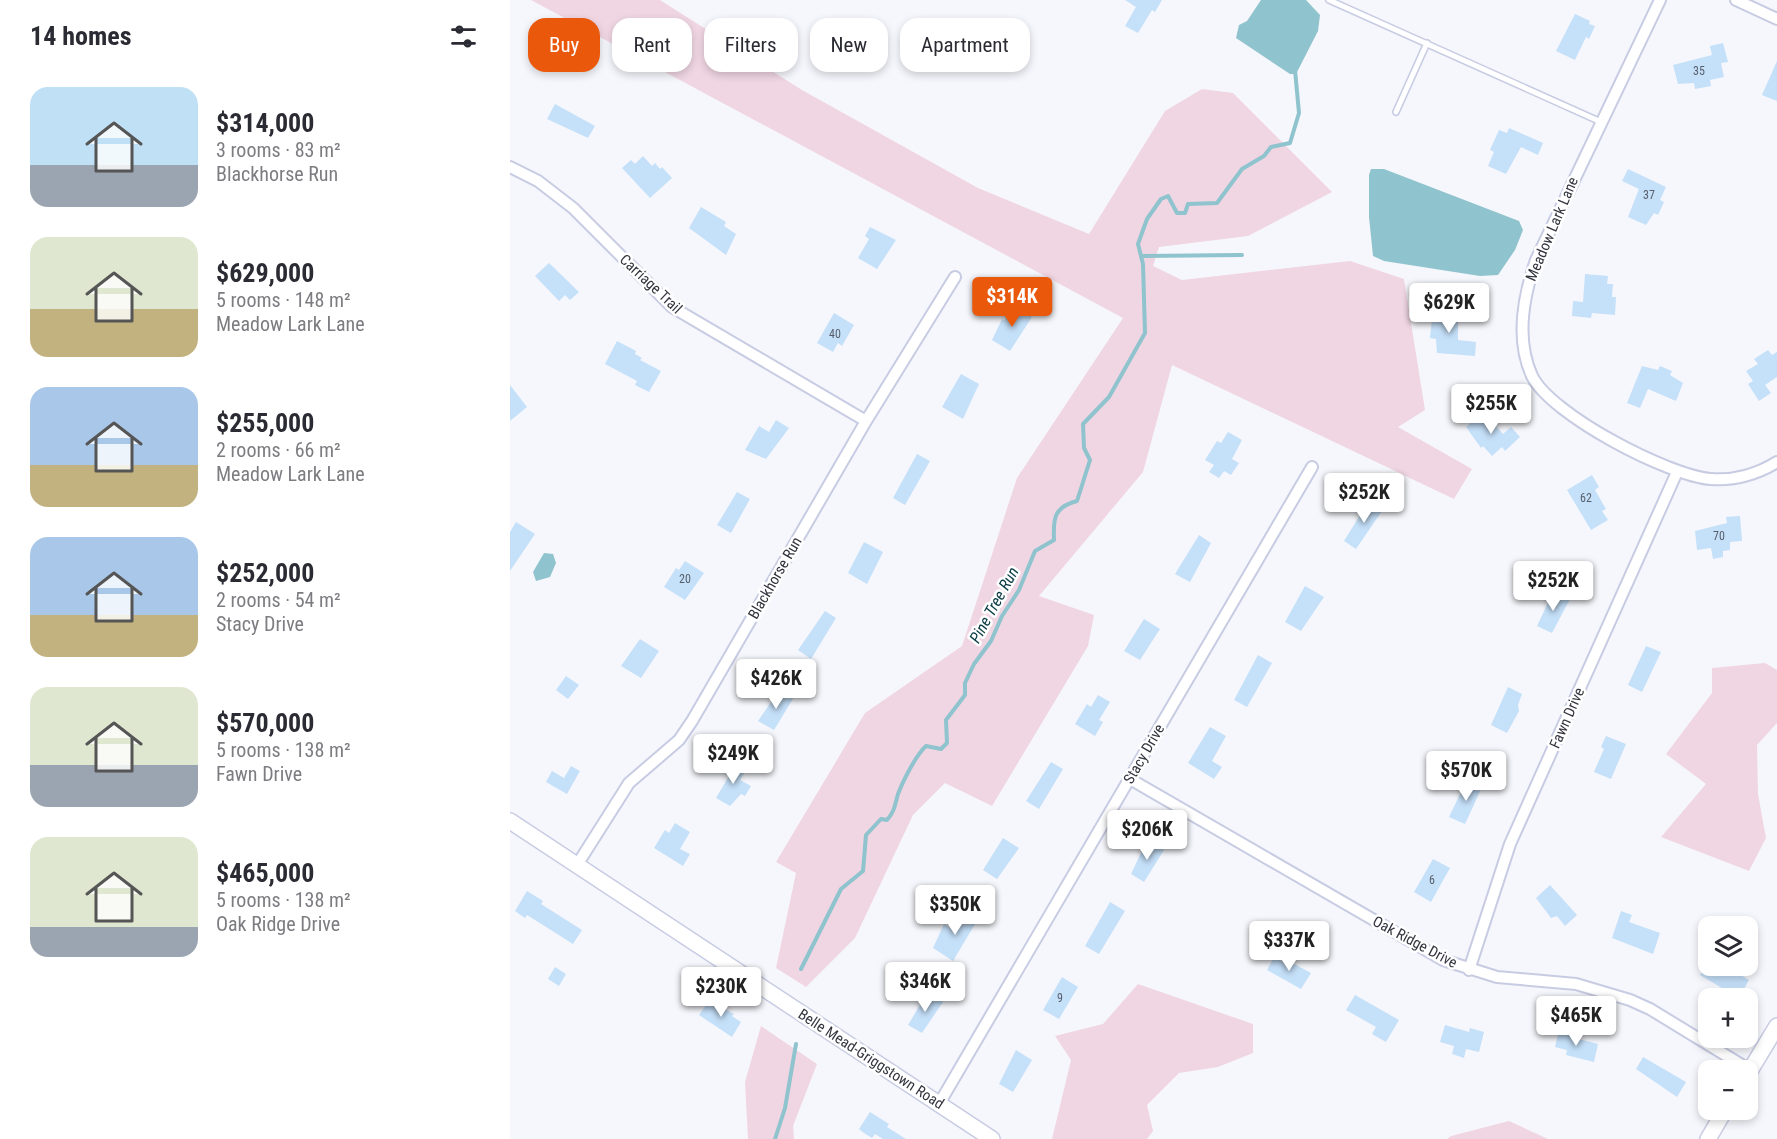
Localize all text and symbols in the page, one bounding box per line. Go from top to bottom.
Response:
chip: Buy [528,18,600,72]
chip: Rent [612,18,692,72]
chip: Filters [704,18,798,72]
chip: New [810,18,888,72]
chip: Apartment [900,18,1030,72]
icon: filters [447,20,480,53]
text: 14 homes [30,21,132,51]
house number: 35 [1693,64,1705,78]
text: $314,000 [216,108,314,138]
icon: home [78,111,150,183]
text: 3 rooms · 83 m² [216,138,341,162]
text: Blackhorse Run [216,162,338,186]
street label: Meadow Lark Lane [1522,174,1582,284]
house number: 37 [1643,188,1655,202]
street label: Carriage Trail [616,251,686,317]
text: $629,000 [216,258,314,288]
icon: home [78,261,150,333]
pin: $314K [970,277,1054,328]
pin: $629K [1407,283,1491,334]
text: $314K [986,284,1038,308]
text: 5 rooms · 148 m² [216,288,351,312]
text: $629K [1423,290,1475,314]
text: Meadow Lark Lane [216,312,365,336]
house number: 40 [829,327,841,341]
pin: $255K [1449,384,1533,435]
text: $255K [1465,391,1517,415]
text: $255,000 [216,408,314,438]
icon: home [78,411,150,483]
text: 2 rooms · 66 m² [216,438,341,462]
text: Meadow Lark Lane [216,462,365,486]
pin: $252K [1322,473,1406,524]
text: $252K [1338,480,1390,504]
house number: 62 [1580,491,1592,505]
house number: 70 [1713,529,1725,543]
street label: Blackhorse Run [744,534,806,622]
text: $252,000 [216,558,314,588]
icon: home [78,561,150,633]
pin: $252K [1511,561,1595,612]
water label: Pine Tree Run [965,564,1023,646]
text: $252K [1527,568,1579,592]
house number: 20 [679,572,691,586]
text: 2 rooms · 54 m² [216,588,341,612]
text: Stacy Drive [216,612,304,636]
pin: $426K [734,659,818,710]
text: $426K [750,666,802,690]
street label: Fawn Drive [1546,685,1588,751]
text: $570,000 [216,708,314,738]
icon: home [78,711,150,783]
street label: Stacy Drive [1120,721,1168,787]
pin: $249K [691,734,775,785]
text: 5 rooms · 138 m² [216,738,351,762]
text: $249K [707,741,759,765]
pin: $570K [1424,751,1508,802]
text: $570K [1440,758,1492,782]
text: Fawn Drive [216,762,302,786]
pin: $206K [1105,810,1189,861]
text: $206K [1121,817,1173,841]
text: $465,000 [216,858,314,888]
icon: home [78,861,150,933]
house number: 6 [1429,873,1435,887]
pin: $350K [913,885,997,936]
text: 5 rooms · 138 m² [216,888,351,912]
text: $350K [929,892,981,916]
text: Oak Ridge Drive [216,912,340,936]
street label: Oak Ridge Drive [1370,912,1460,972]
map controls [1698,916,1758,1120]
button: layers [1698,916,1758,976]
pin: $337K [1247,921,1331,972]
text: $337K [1263,928,1315,952]
pin: $346K [883,962,967,1013]
pin: $230K [679,967,763,1018]
text: $346K [899,969,951,993]
text: $230K [695,974,747,998]
button: + [1698,988,1758,1048]
house number: 9 [1057,991,1063,1005]
pin: $465K [1534,996,1618,1047]
text: $465K [1550,1003,1602,1027]
street label: Belle Mead-Griggstown Road [795,1005,947,1113]
button: − [1698,1060,1758,1120]

